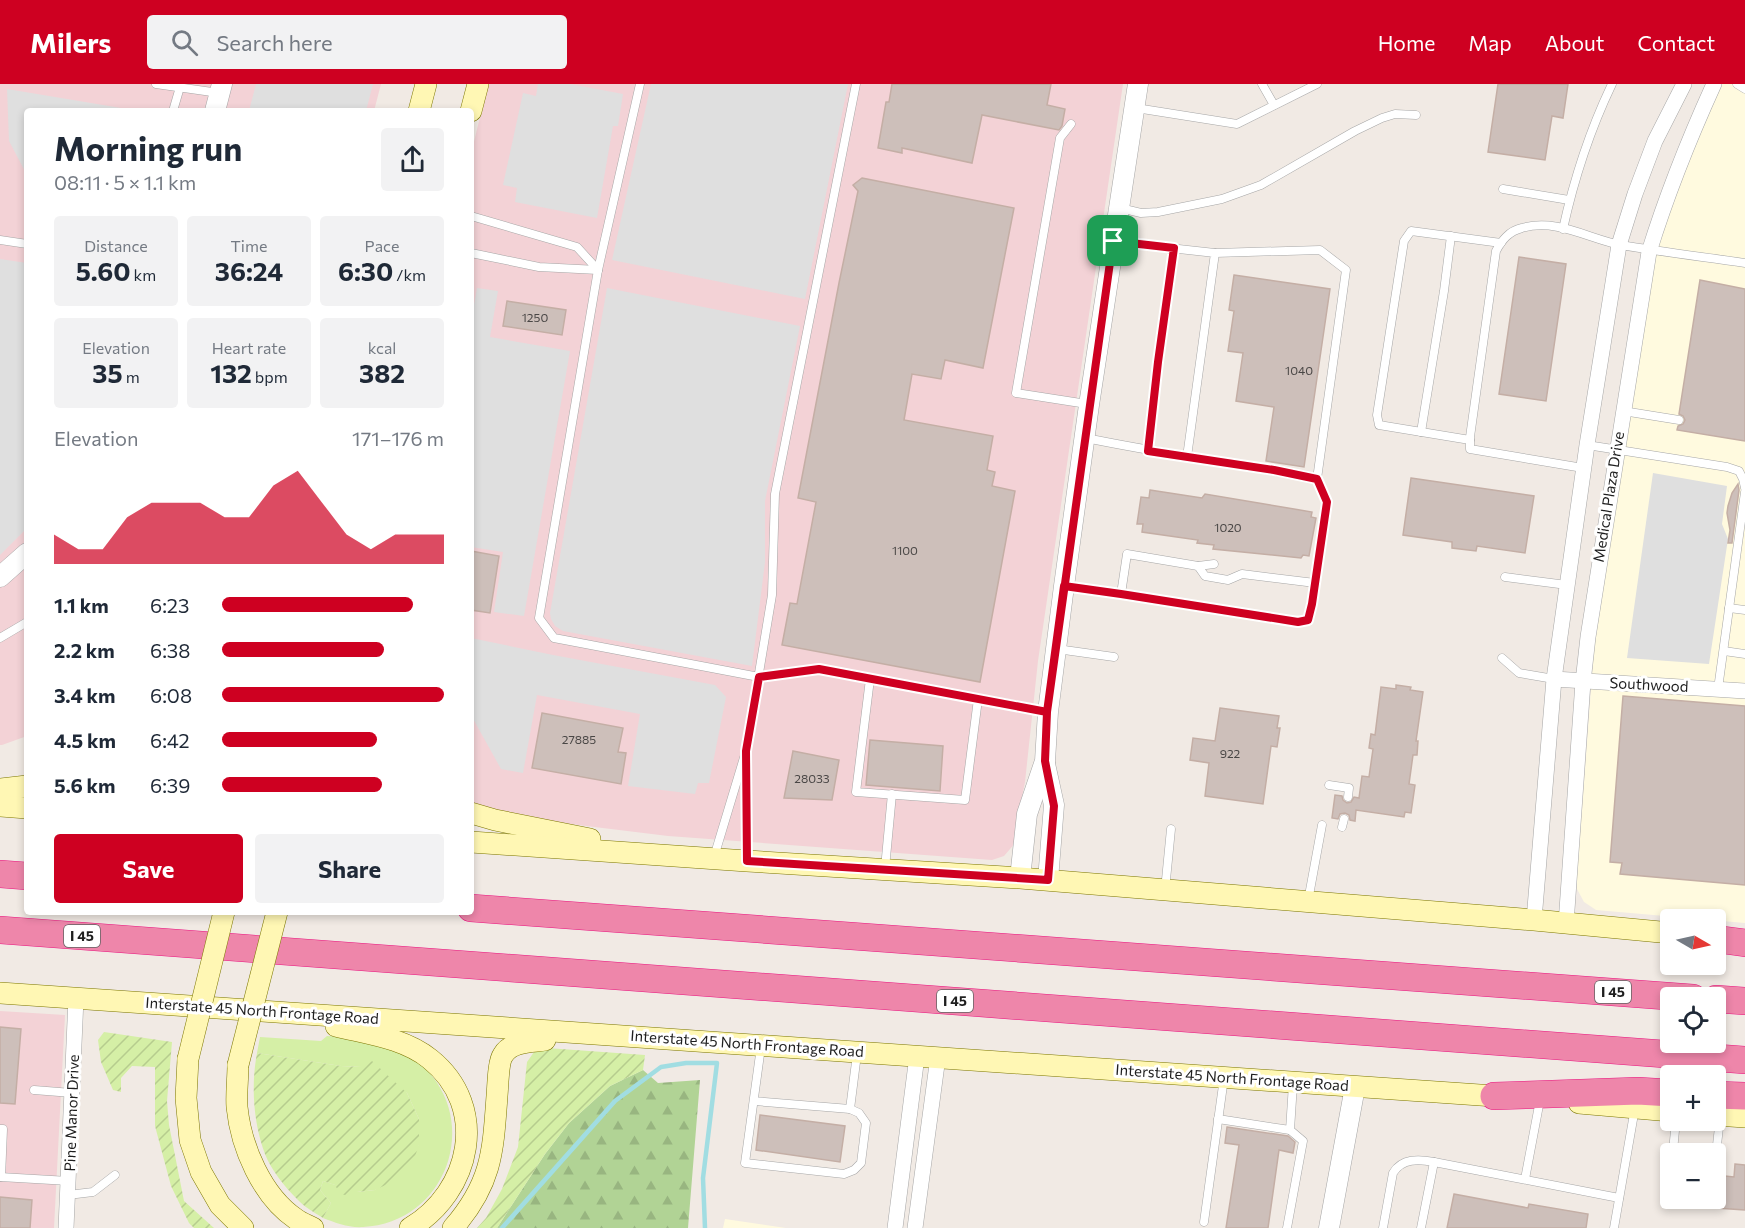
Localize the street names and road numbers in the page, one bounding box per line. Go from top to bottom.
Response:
street label: Medical Plaza Drive [1589,430,1627,564]
street label: Southwood [1609,673,1689,695]
road number: I 45 [64,925,100,947]
road number: I 45 [1595,981,1631,1003]
road number: I 45 [937,990,973,1012]
street label: Interstate 45 North Frontage Road [145,993,379,1027]
street label: Interstate 45 North Frontage Road [630,1026,864,1060]
street label: Pine Manor Drive [60,1054,82,1172]
street label: Interstate 45 North Frontage Road [1115,1060,1349,1094]

